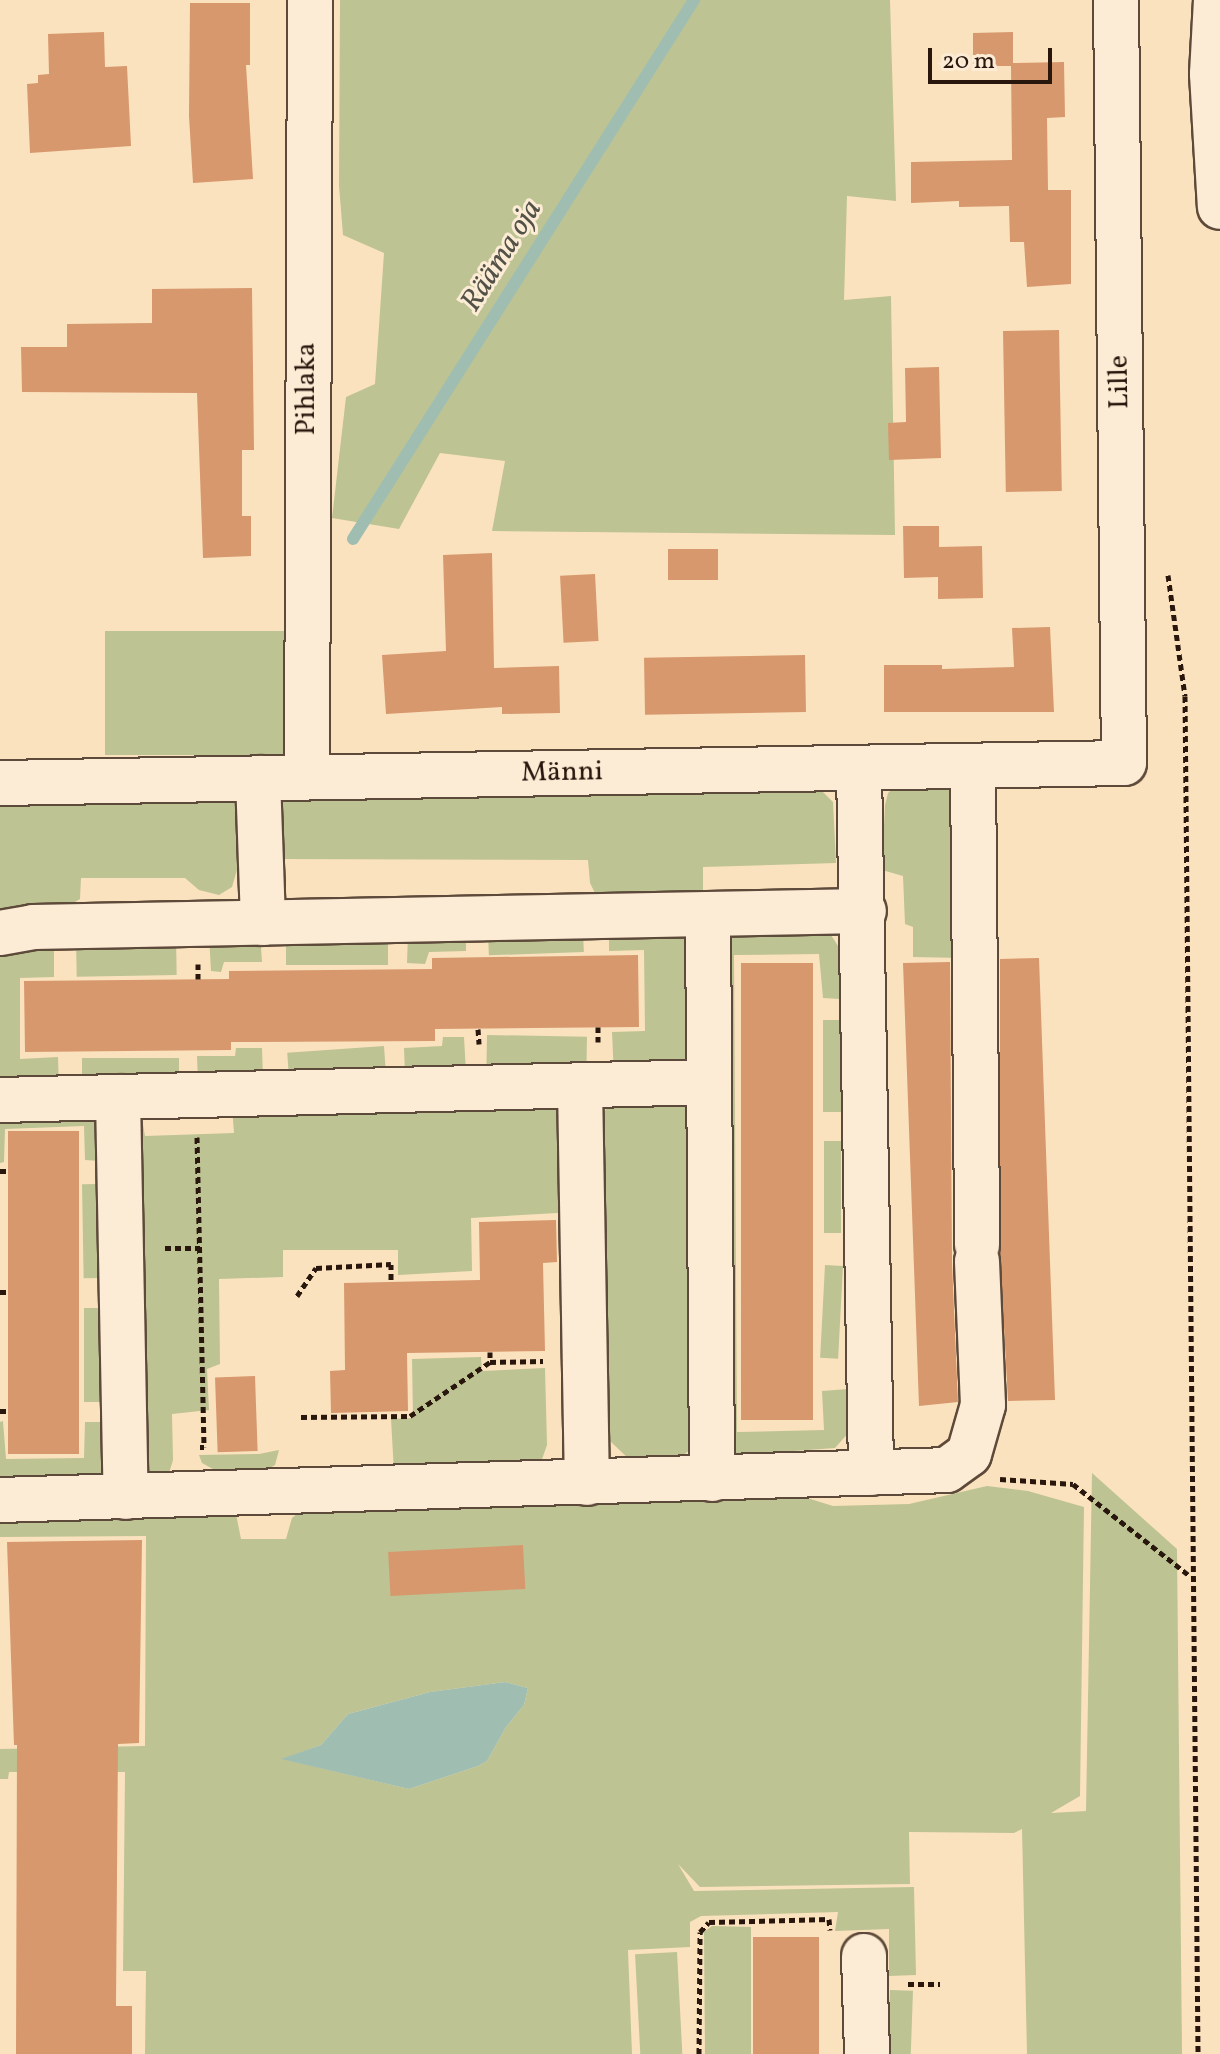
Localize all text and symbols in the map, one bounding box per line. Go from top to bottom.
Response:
scale bar [932,32,1056,82]
text: 20 m [942,45,995,79]
water label: Rääma oja [454,194,550,318]
street label: Pihlaka [290,343,324,435]
street label: Lille [1103,355,1137,409]
street label: Männi [521,755,603,791]

